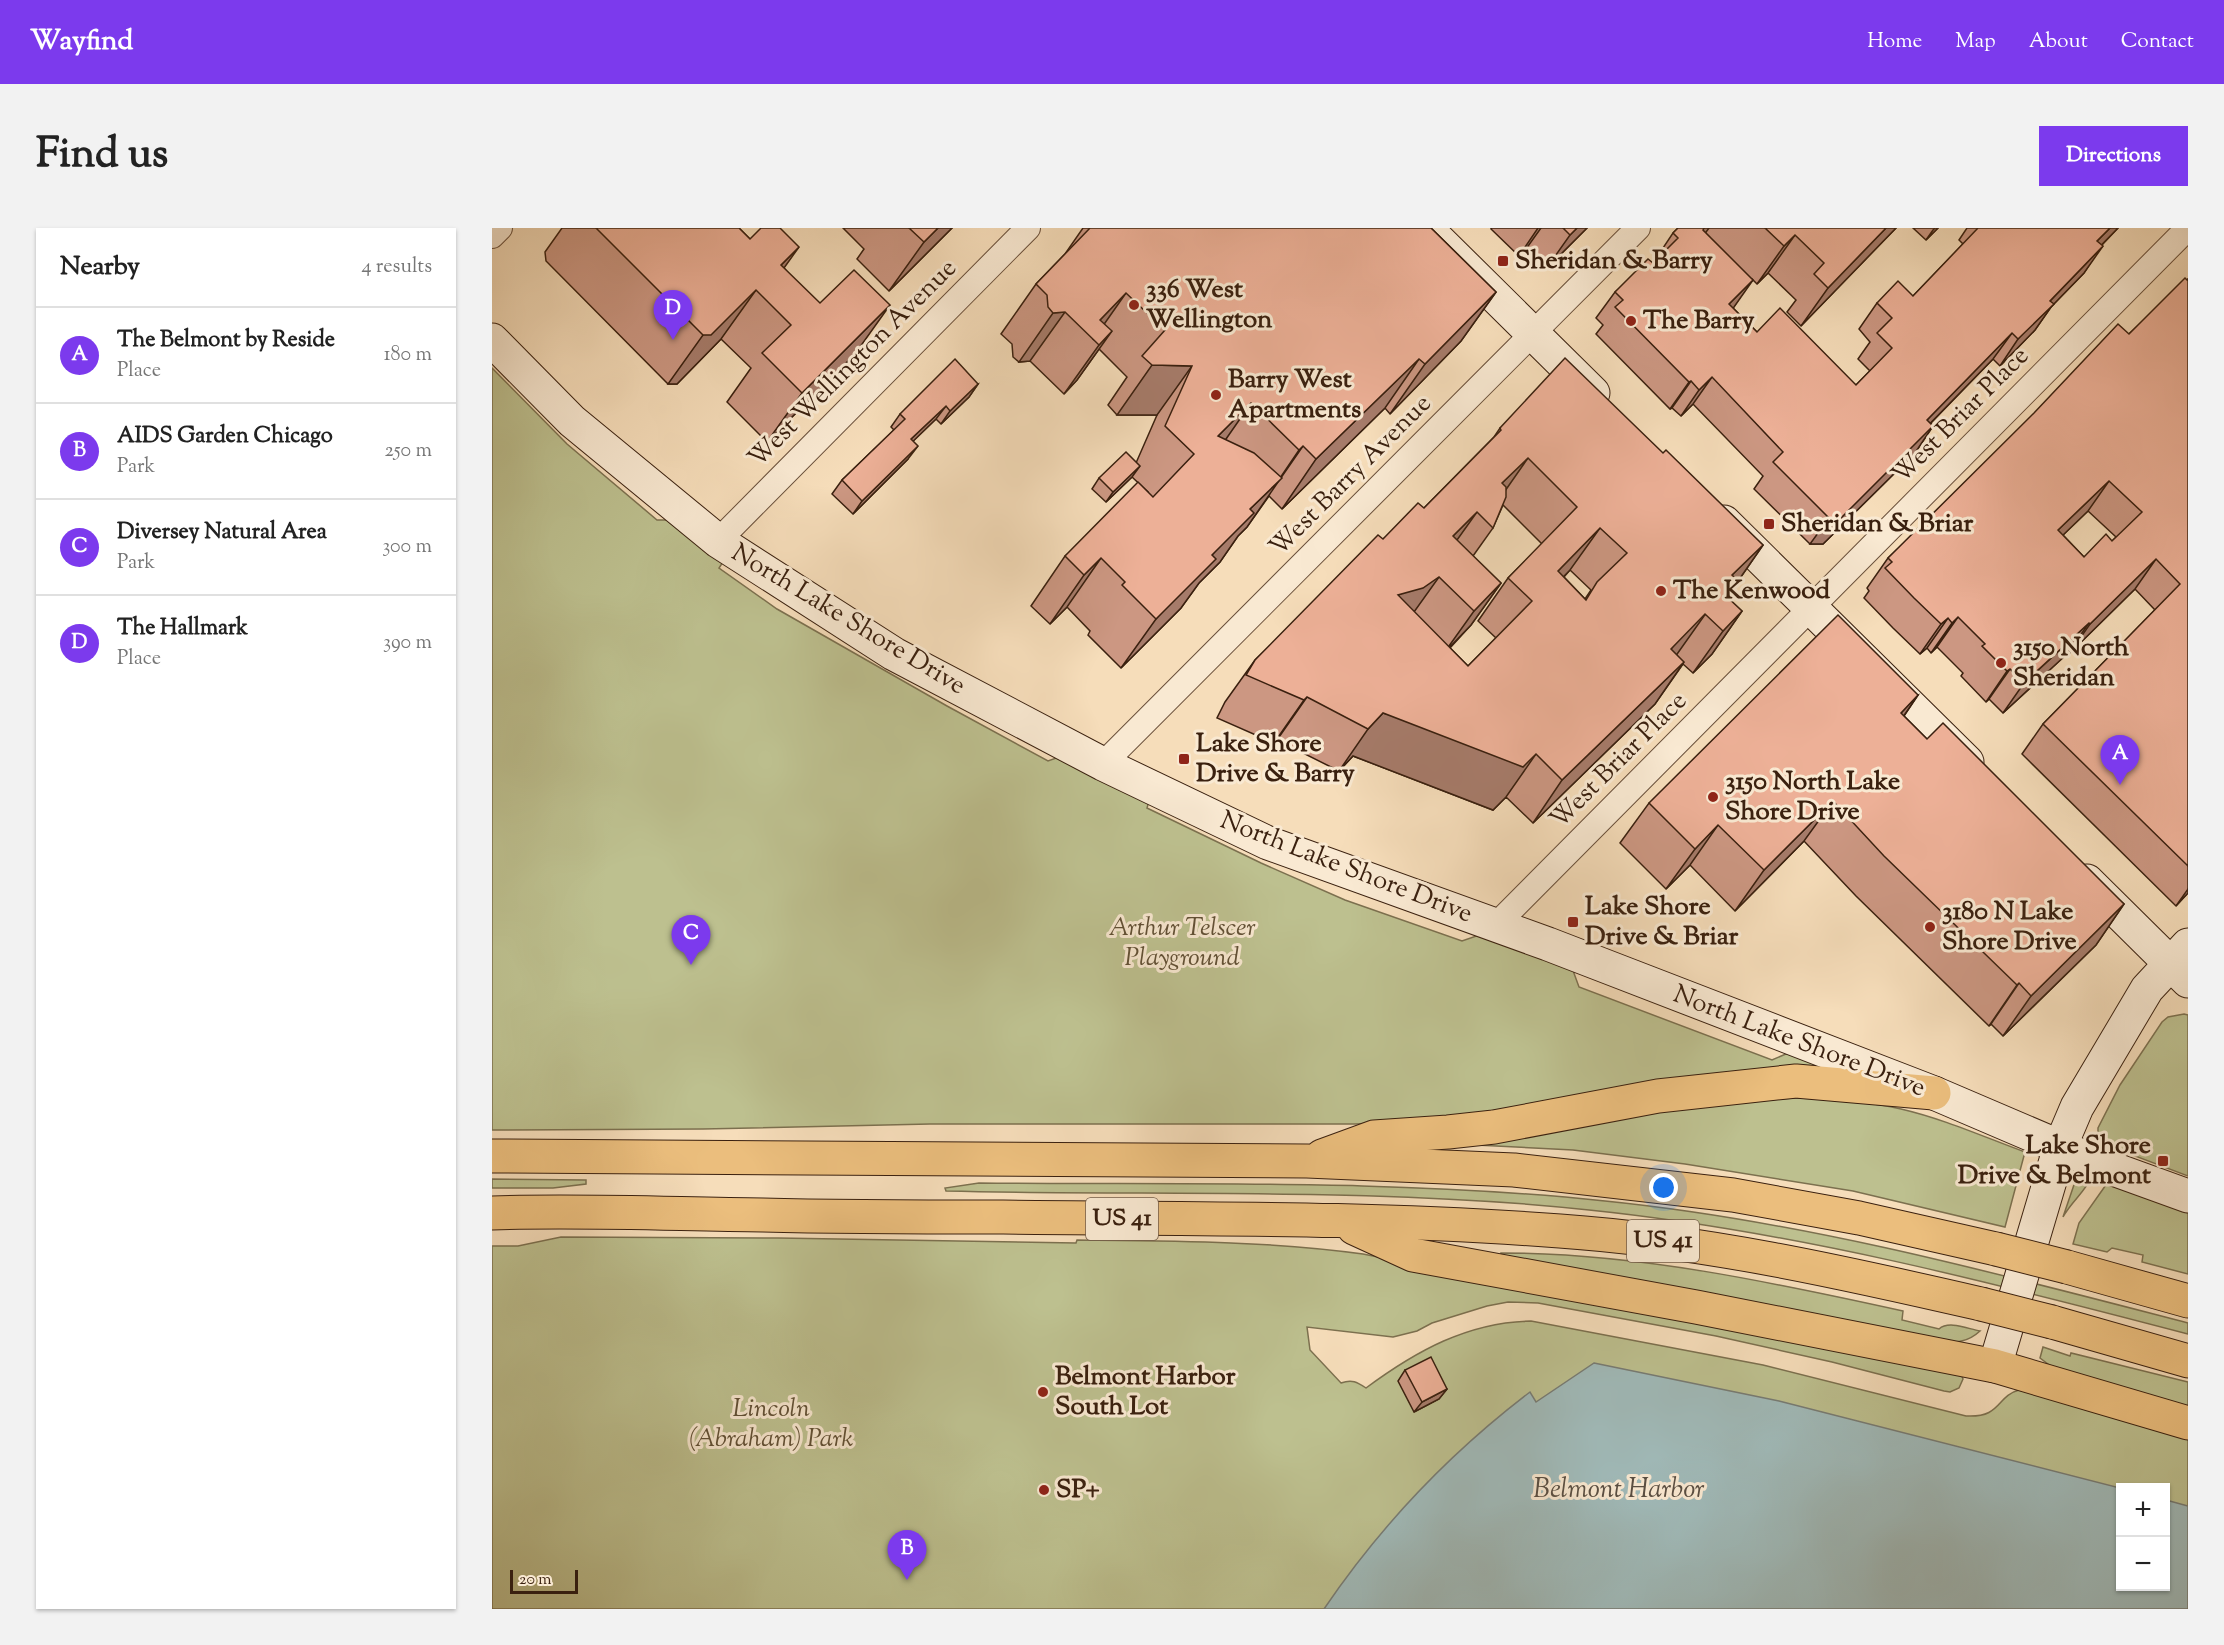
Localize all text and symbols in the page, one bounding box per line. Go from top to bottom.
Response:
text: Wayfind [30,22,133,62]
text: Home [1867,27,1922,57]
text: Map [1955,27,1996,57]
text: About [2029,27,2088,57]
text: Contact [2121,27,2194,57]
text: Find us [36,126,168,186]
button: Directions [2039,126,2188,186]
place label: Sheridan & Barry [1515,243,1713,280]
text: Nearby [60,249,140,286]
street label: West Wellington Avenue [740,251,966,477]
text: 4 results [361,253,432,282]
marker: Sheridan & Barry [1496,254,1510,268]
place label: 336 West Wellington [1146,272,1273,339]
pin: D [654,291,693,340]
marker: 336 West Wellington [1127,298,1141,312]
place label: The Barry [1643,303,1754,340]
marker: The Barry [1624,314,1638,328]
text: The Belmont by Reside [117,325,335,357]
street label: West Briar Place [1884,339,2038,493]
text: A [71,341,88,370]
text: 180 m [384,341,432,370]
text: Place [117,357,161,386]
place label: Barry West Apartments [1228,362,1361,429]
street label: West Barry Avenue [1262,387,1440,565]
marker: Barry West Apartments [1209,388,1223,402]
text: AIDS Garden Chicago [117,421,333,453]
text: B [73,437,86,466]
text: 250 m [384,437,432,466]
text: Park [117,453,155,482]
place label: Sheridan & Briar [1781,506,1973,543]
text: Diversey Natural Area [117,517,327,549]
marker: Sheridan & Briar [1762,517,1776,531]
text: C [71,533,88,562]
text: 300 m [382,533,432,562]
street label: North Lake Shore Drive [724,535,972,705]
text: Park [117,549,155,578]
place label: The Kenwood [1673,573,1830,610]
marker: The Kenwood [1654,584,1668,598]
text: The Hallmark [117,613,248,645]
text: D [72,629,87,658]
text: 390 m [383,629,432,658]
place label: 3150 North Sheridan [2013,630,2130,697]
text: Place [117,645,161,674]
marker: 3150 North Sheridan [1994,656,2008,670]
street label: West Briar Place [1542,684,1696,838]
place label: Lake Shore Drive & Barry [1196,726,1355,793]
pin: A [2100,736,2140,785]
marker: Lake Shore Drive & Barry [1177,752,1191,766]
place label: 3150 North Lake Shore Drive [1725,764,1900,831]
marker: 3150 North Lake Shore Drive [1706,790,1720,804]
street label: North Lake Shore Drive [1214,803,1478,933]
place label: Lake Shore Drive & Briar [1585,889,1738,956]
place label: 3180 N Lake Shore Drive [1942,894,2077,961]
park label: Arthur Telscer Playground [1108,910,1256,977]
marker: Lake Shore Drive & Briar [1566,915,1580,929]
pin: C [672,916,710,965]
marker: 3180 N Lake Shore Drive [1923,920,1937,934]
street label: North Lake Shore Drive [1667,977,1931,1107]
place label: Lake Shore Drive & Belmont [1958,1128,2151,1195]
marker: Lake Shore Drive & Belmont [2156,1154,2170,1168]
your location [1649,1173,1678,1202]
road number: US 41 [1086,1198,1158,1240]
road number: US 41 [1627,1220,1699,1262]
place label: Belmont Harbor South Lot [1055,1359,1236,1426]
marker: Belmont Harbor South Lot [1036,1385,1050,1399]
park label: Lincoln (Abraham) Park [689,1391,853,1458]
water label: Belmont Harbor [1533,1471,1705,1510]
place label: SP+ [1056,1472,1100,1509]
marker: SP+ [1037,1483,1051,1497]
map controls [2116,1483,2170,1591]
button: + [2116,1483,2170,1537]
pin: B [888,1530,926,1580]
button: − [2116,1537,2170,1591]
scale bar [510,1567,578,1594]
text: 20 m [519,1569,552,1592]

